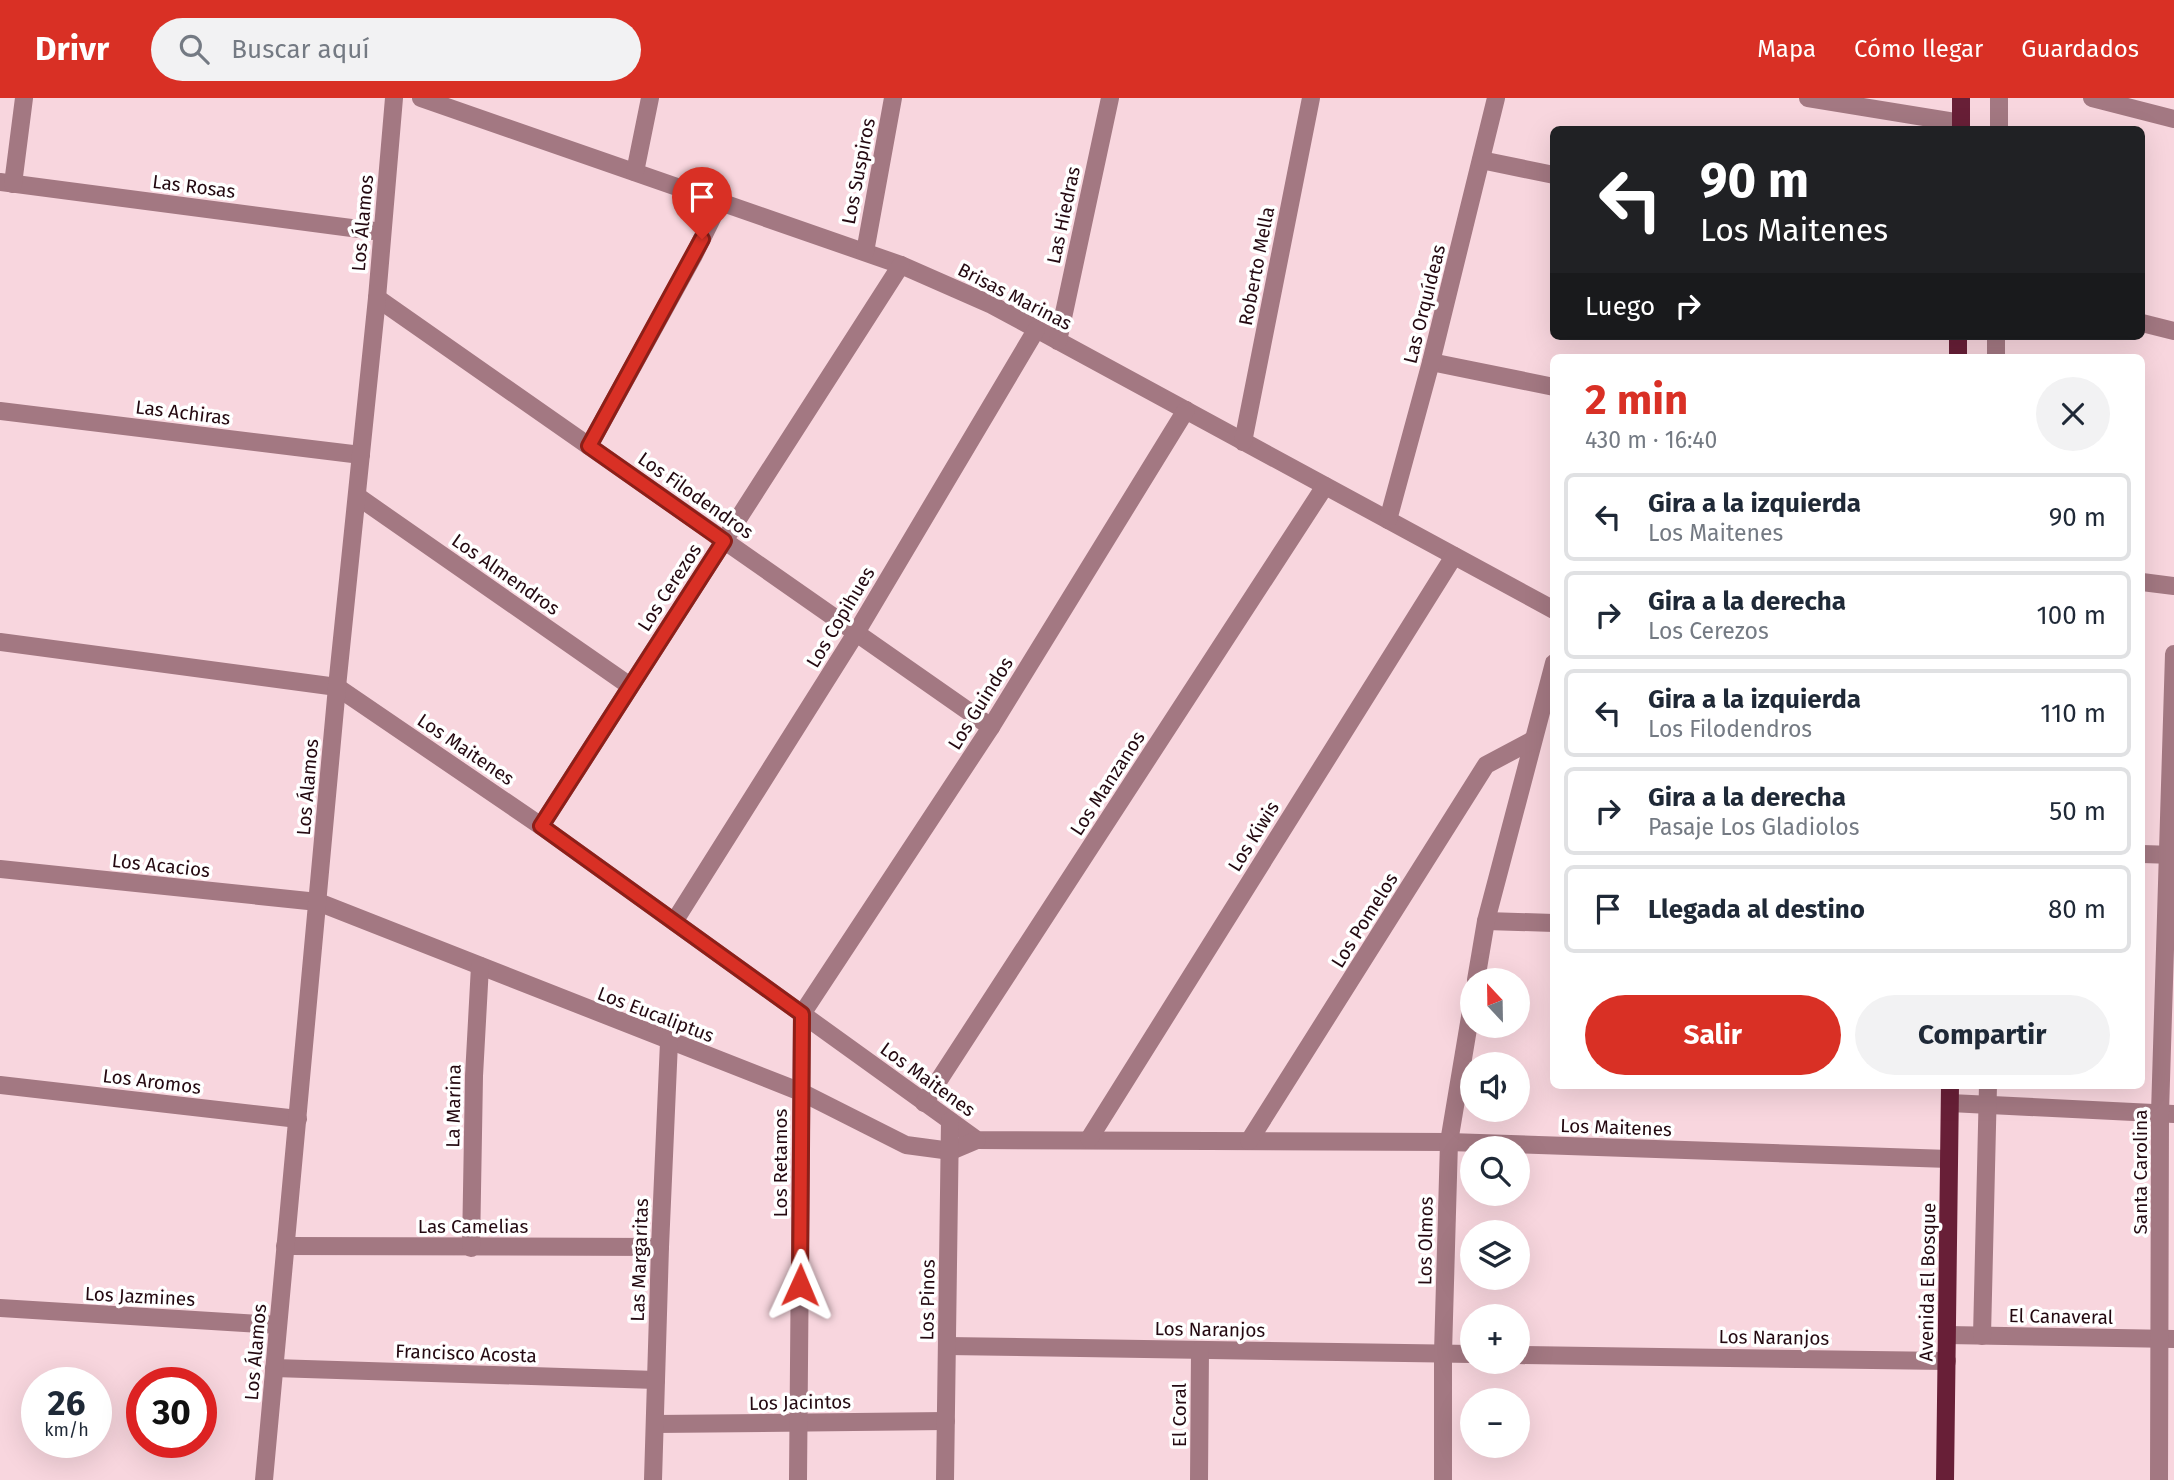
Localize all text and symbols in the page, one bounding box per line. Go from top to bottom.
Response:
search box [151,18,641,81]
text: Drivr [35,29,109,69]
icon: search [175,30,213,68]
text: Buscar aquí [231,34,370,65]
text: Mapa [1757,35,1816,63]
text: Cómo llegar [1854,35,1983,63]
text: Guardados [2021,35,2139,63]
street label: Los Suspiros [837,116,880,226]
text: 90 m [1700,151,1809,210]
icon: left [1585,154,1676,245]
street label: Las Hiedras [1042,164,1085,266]
pin [672,167,732,239]
street label: Las Rosas [151,170,237,203]
street label: Los Álamos [347,174,378,272]
icon: arrive [683,178,721,216]
street label: Roberto Mella [1234,205,1279,327]
text: Los Maitenes [1700,211,1888,249]
street label: Las Orquídeas [1399,242,1450,366]
street label: Brisas Marinas [954,258,1076,335]
icon: right [1669,287,1707,325]
text: Luego [1585,291,1655,322]
text: 2 min [1585,375,1688,425]
button: close [2036,377,2110,451]
street label: Las Achiras [134,395,232,430]
text: 430 m · 16:40 [1585,426,1717,454]
street label: Los Filodendros [634,447,758,544]
text: Gira a la izquierda [1648,488,1861,519]
icon: left [1589,498,1627,536]
text: 90 m [2049,502,2106,533]
text: Los Maitenes [1648,519,1783,547]
street label: Los Almendros [447,529,564,620]
street label: Los Cerezos [633,539,706,635]
street label: Los Copihues [801,563,880,672]
text: Gira a la derecha [1648,586,1846,617]
icon: right [1589,596,1627,634]
text: 100 m [2037,600,2106,631]
text: Los Cerezos [1648,617,1769,645]
street label: Los Guindos [943,653,1018,754]
text: Gira a la izquierda [1648,684,1861,715]
icon: left [1589,694,1627,732]
text: 110 m [2040,698,2106,729]
street label: Los Maitenes [413,709,519,790]
text: Los Filodendros [1648,715,1812,743]
street label: Los Manzanos [1065,727,1150,840]
street label: Los Álamos [292,738,323,836]
text: Gira a la derecha [1648,782,1846,813]
icon: right [1589,792,1627,830]
text: 50 m [2049,796,2106,827]
street label: Los Kiwis [1223,797,1284,876]
text: Pasaje Los Gladiolos [1648,813,1860,841]
street label: Los Acacios [111,849,211,882]
street label: Los Pomelos [1326,868,1403,972]
icon: arrive [1589,890,1627,928]
text: Llegada al destino [1648,894,1865,925]
text: 80 m [2048,894,2106,925]
north arrow [1460,968,1530,1038]
map controls [1460,968,1530,1458]
street label: Los Eucaliptus [594,982,717,1047]
button: Salir [1585,995,1841,1075]
button: Compartir [1855,995,2110,1075]
street label: Los Maitenes [876,1037,980,1122]
button: sound [1460,1052,1530,1122]
street label: Los Aromos [101,1064,203,1099]
street label: La Marina [441,1064,466,1148]
street label: Los Retamos [769,1108,792,1217]
street label: Santa Carolina [2129,1110,2152,1234]
street label: Los Maitenes [1560,1114,1672,1141]
button: search [1460,1136,1530,1206]
street label: Los Olmos [1413,1196,1438,1286]
street label: Las Margaritas [626,1198,653,1322]
street label: Avenida El Bosque [1915,1202,1940,1362]
street label: Las Camelias [418,1215,528,1238]
button: layers [1460,1220,1530,1290]
position arrow [763,1248,837,1322]
street label: Los Pinos [915,1259,940,1341]
street label: Los Jazmines [84,1282,196,1311]
street label: Los Álamos [240,1303,271,1401]
button: + [1460,1304,1530,1374]
street label: El Canaveral [2008,1304,2114,1329]
street label: Los Naranjos [1154,1317,1266,1342]
street label: Los Naranjos [1718,1325,1830,1350]
street label: Francisco Acosta [395,1340,537,1367]
speed limit sign: 30 [126,1367,217,1458]
text: 26 [48,1382,85,1424]
street label: El Coral [1168,1382,1191,1447]
button: − [1460,1388,1530,1458]
street label: Los Jacintos [749,1390,851,1415]
text: km/h [44,1419,89,1441]

